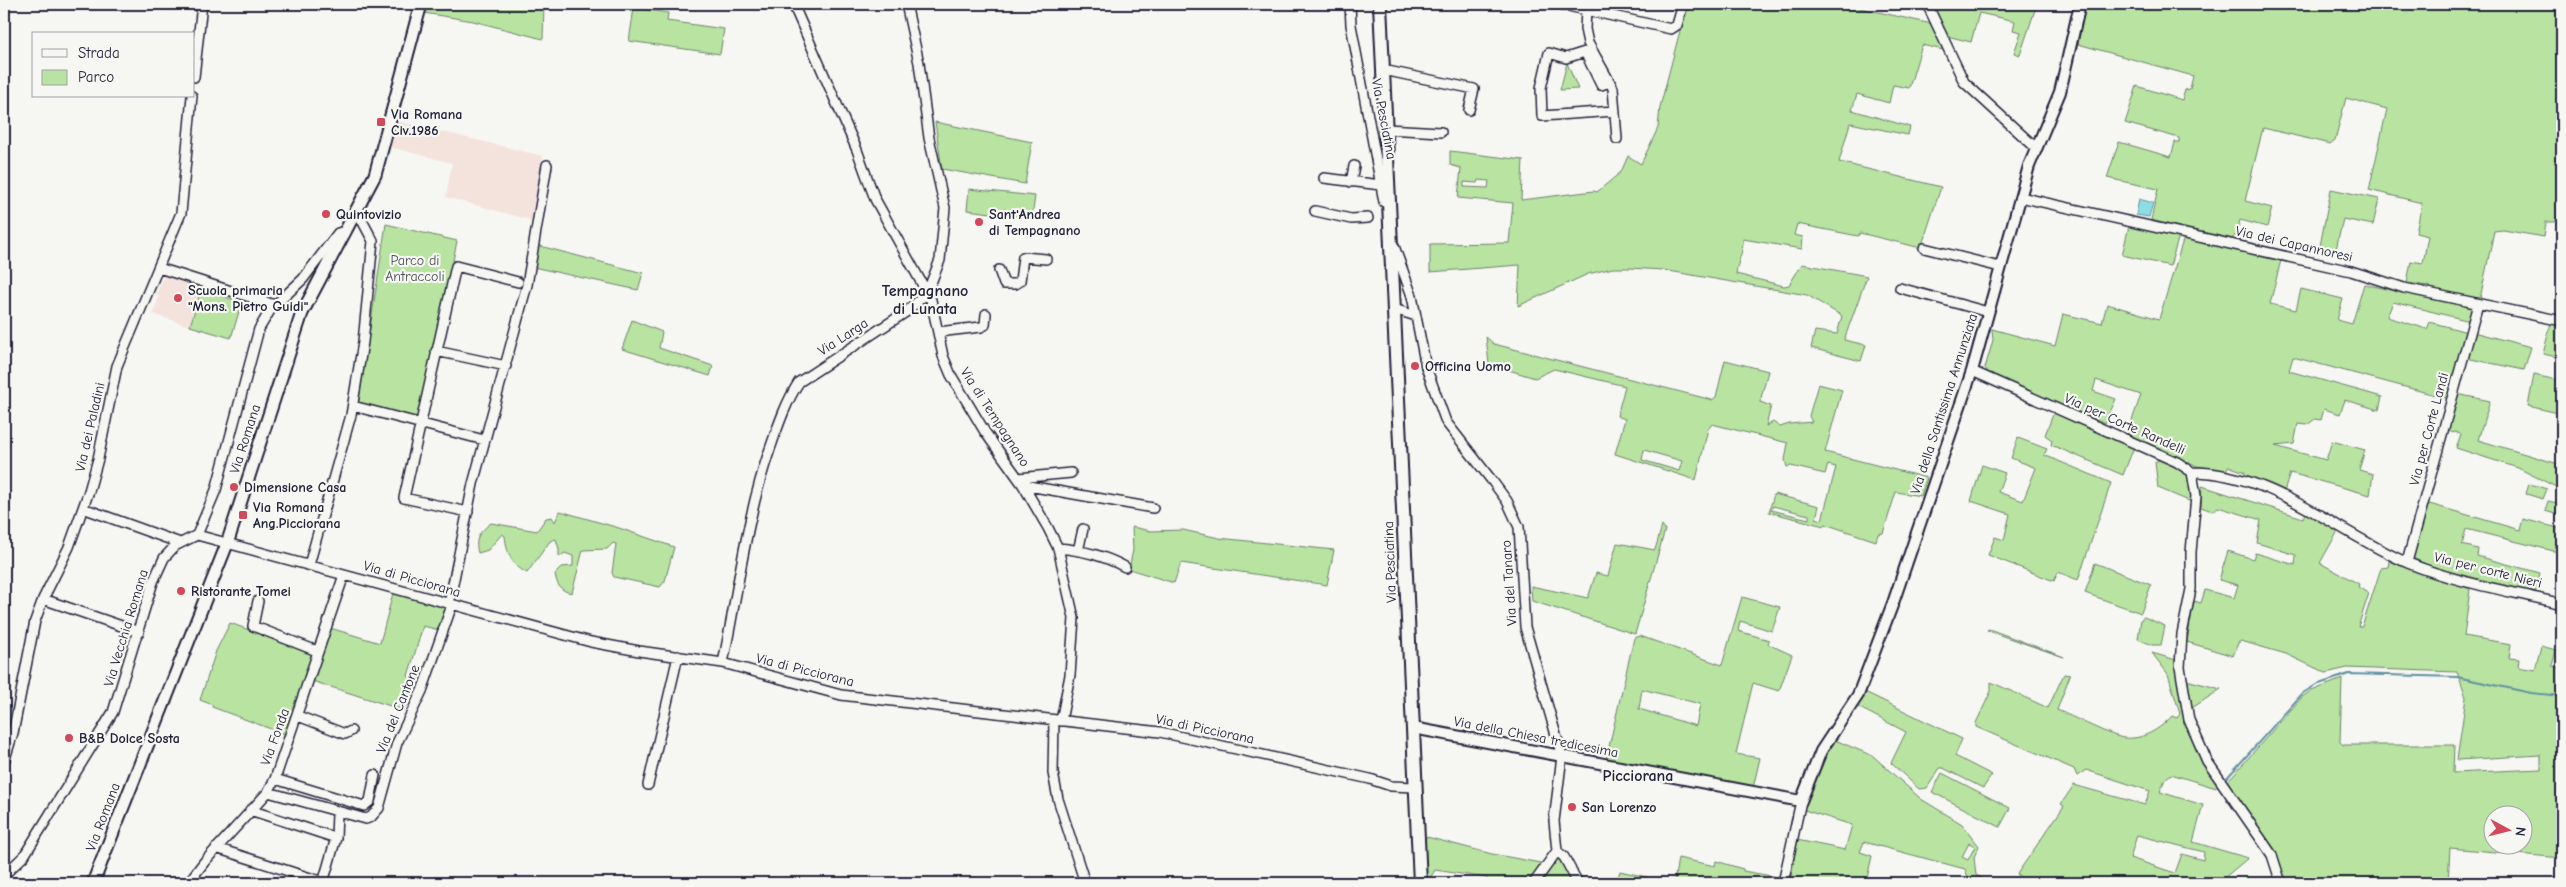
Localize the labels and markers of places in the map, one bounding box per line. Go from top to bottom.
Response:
place label: Via Romana Civ.1986 [391,106,462,139]
marker: Via Romana Civ.1986 [375,116,387,128]
place label: Quintovizio [336,206,401,223]
place label: Sant'Andrea di Tempagnano [989,206,1081,239]
marker: Quintovizio [320,208,332,220]
marker: Sant'Andrea di Tempagnano [973,216,985,228]
place label: Scuola primaria "Mons. Pietro Guidi" [188,282,308,315]
marker: Scuola primaria "Mons. Pietro Guidi" [172,292,184,304]
place label: Officina Uomo [1425,358,1511,375]
marker: Officina Uomo [1409,360,1421,372]
place label: Dimensione Casa [244,479,346,496]
marker: Dimensione Casa [228,481,240,493]
place label: Via Romana Ang.Picciorana [253,499,341,532]
marker: Via Romana Ang.Picciorana [237,509,249,521]
place label: Ristorante Tomei [191,583,291,600]
marker: Ristorante Tomei [175,585,187,597]
place label: B&B Dolce Sosta [79,730,180,747]
marker: B&B Dolce Sosta [63,732,75,744]
place label: San Lorenzo [1582,799,1656,816]
marker: San Lorenzo [1566,801,1578,813]

